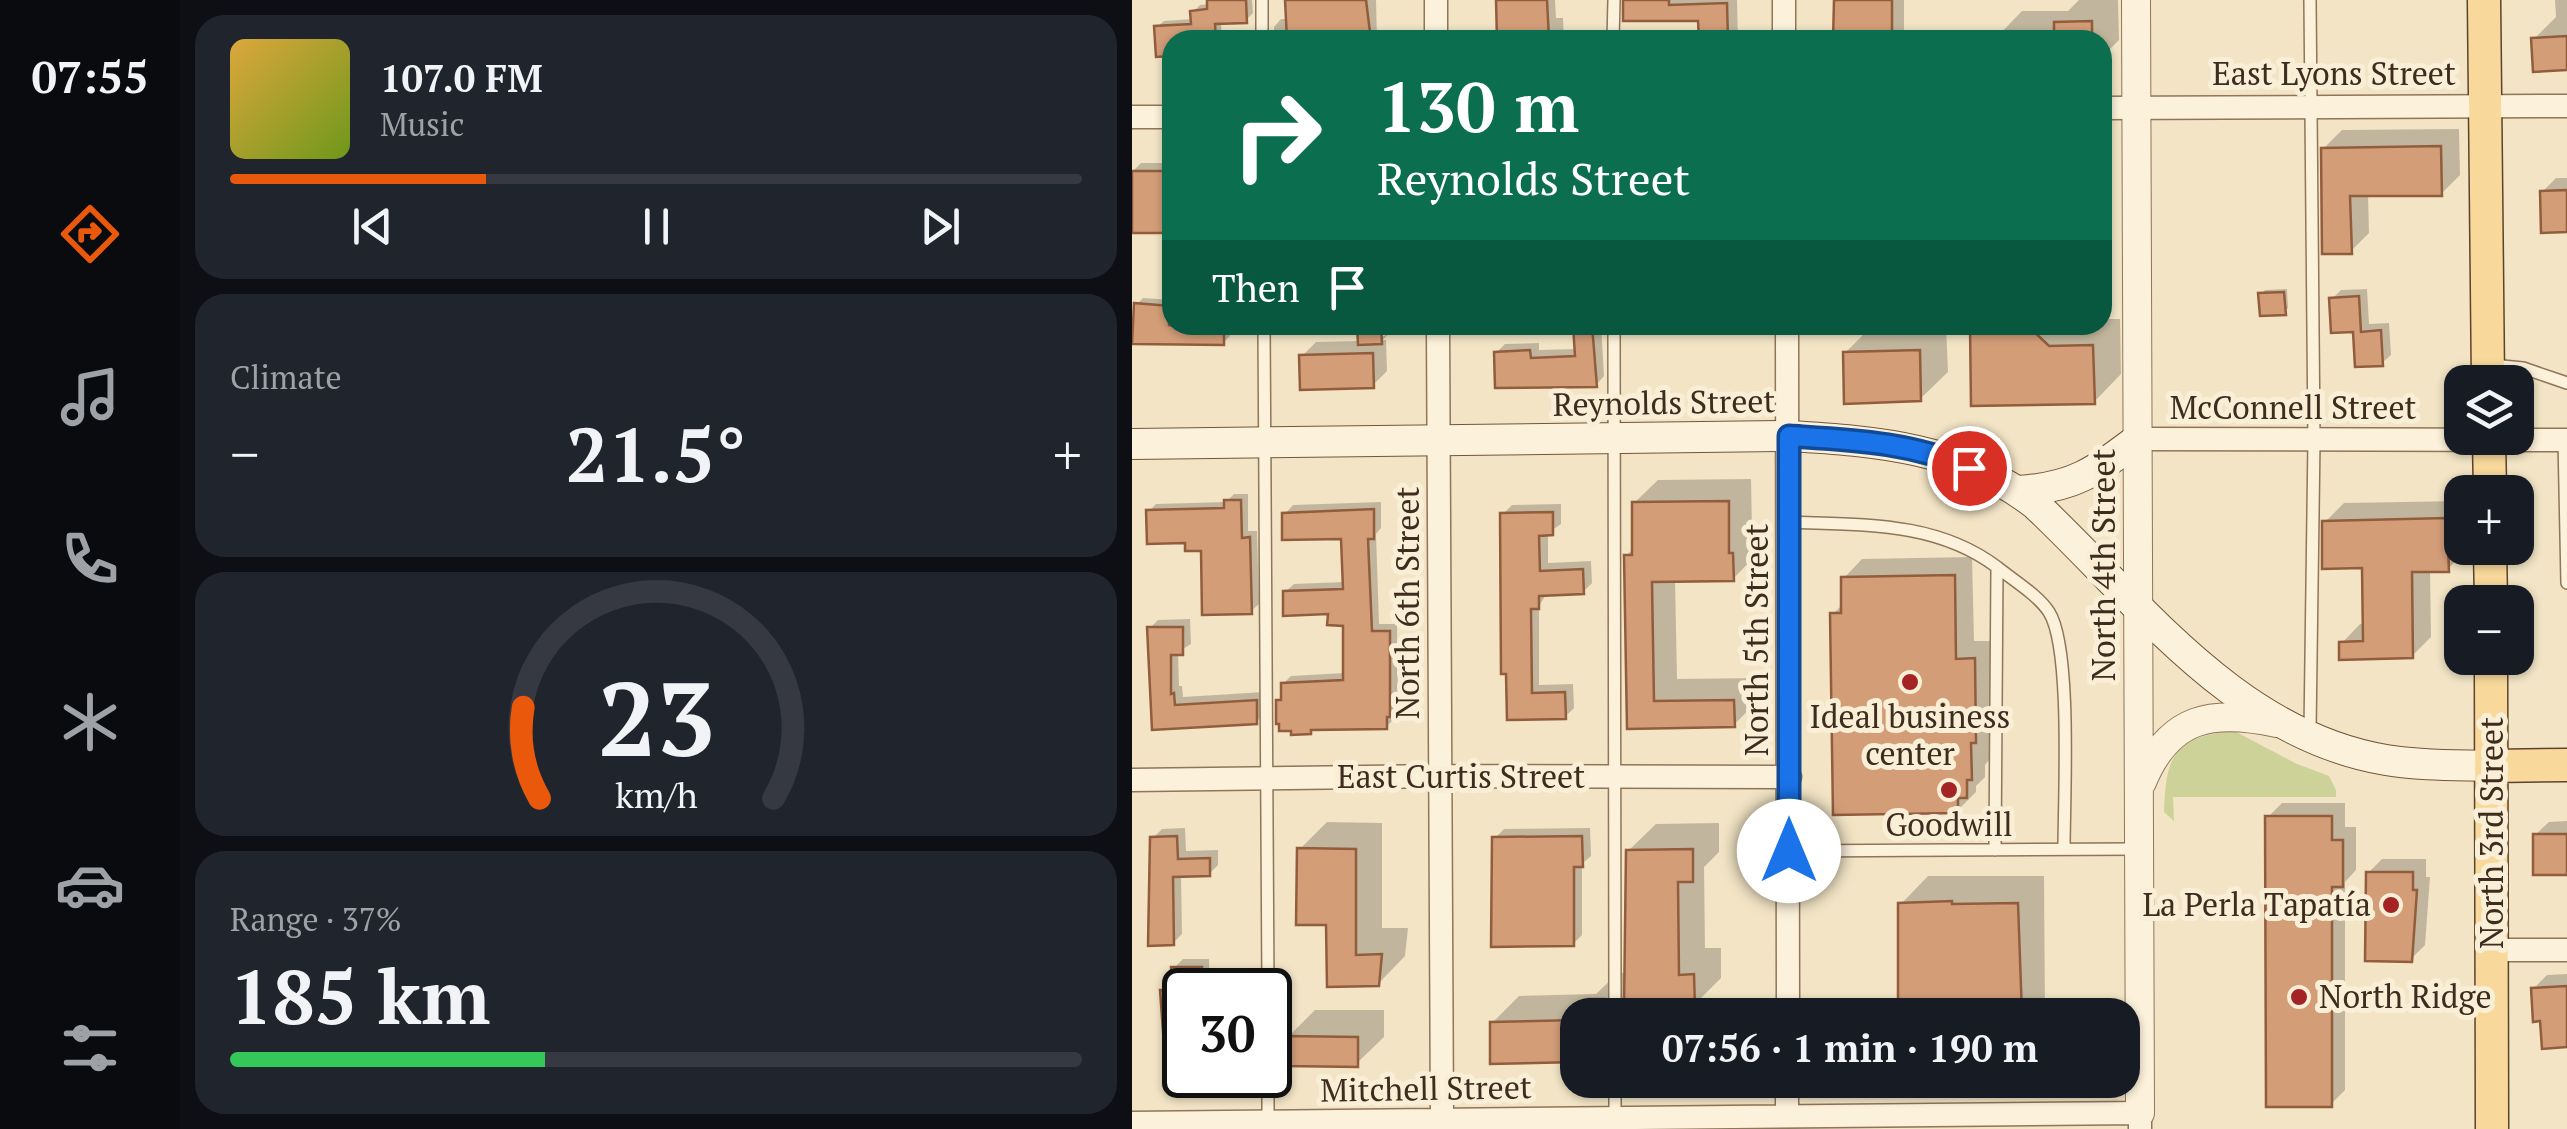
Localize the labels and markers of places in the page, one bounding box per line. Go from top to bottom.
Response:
pin [1927,426,2012,511]
marker: Ideal business center [1899,671,1921,693]
place label: Ideal business center [1810,695,2010,774]
marker: Goodwill [1938,779,1960,801]
place label: Goodwill [1885,803,2013,845]
place label: La Perla Tapatía [2142,883,2371,925]
marker: La Perla Tapatía [2380,894,2402,916]
place label: North Ridge [2319,975,2492,1017]
marker: North Ridge [2288,986,2310,1008]

